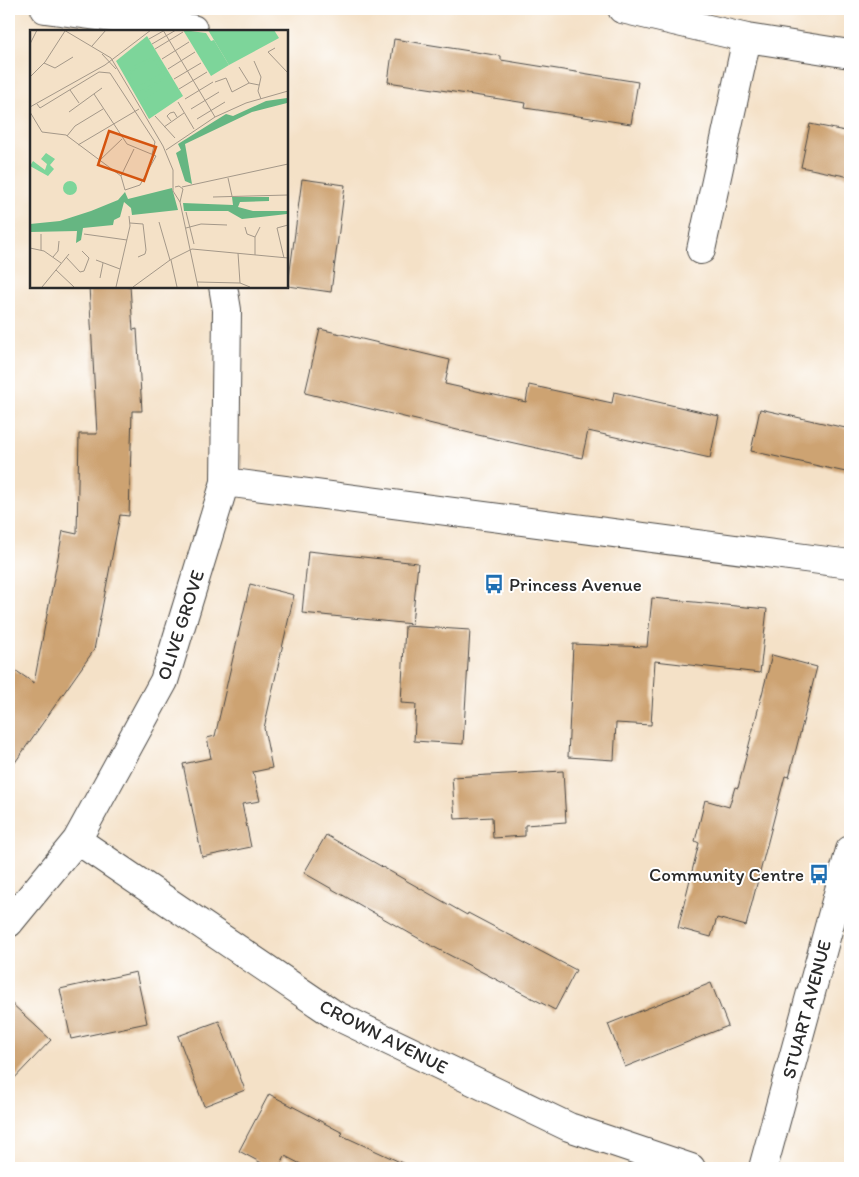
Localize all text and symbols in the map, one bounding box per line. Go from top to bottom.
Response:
inset map [30,30,288,288]
street label: OLIVE GROVE [152,567,209,683]
bus stop icon: Princess Avenue [483,573,505,595]
place label: Princess Avenue [509,573,642,596]
place label: Community Centre [649,863,804,886]
bus stop icon: Community Centre [808,863,830,885]
street label: STUART AVENUE [777,937,836,1081]
street label: CROWN AVENUE [316,994,452,1079]

